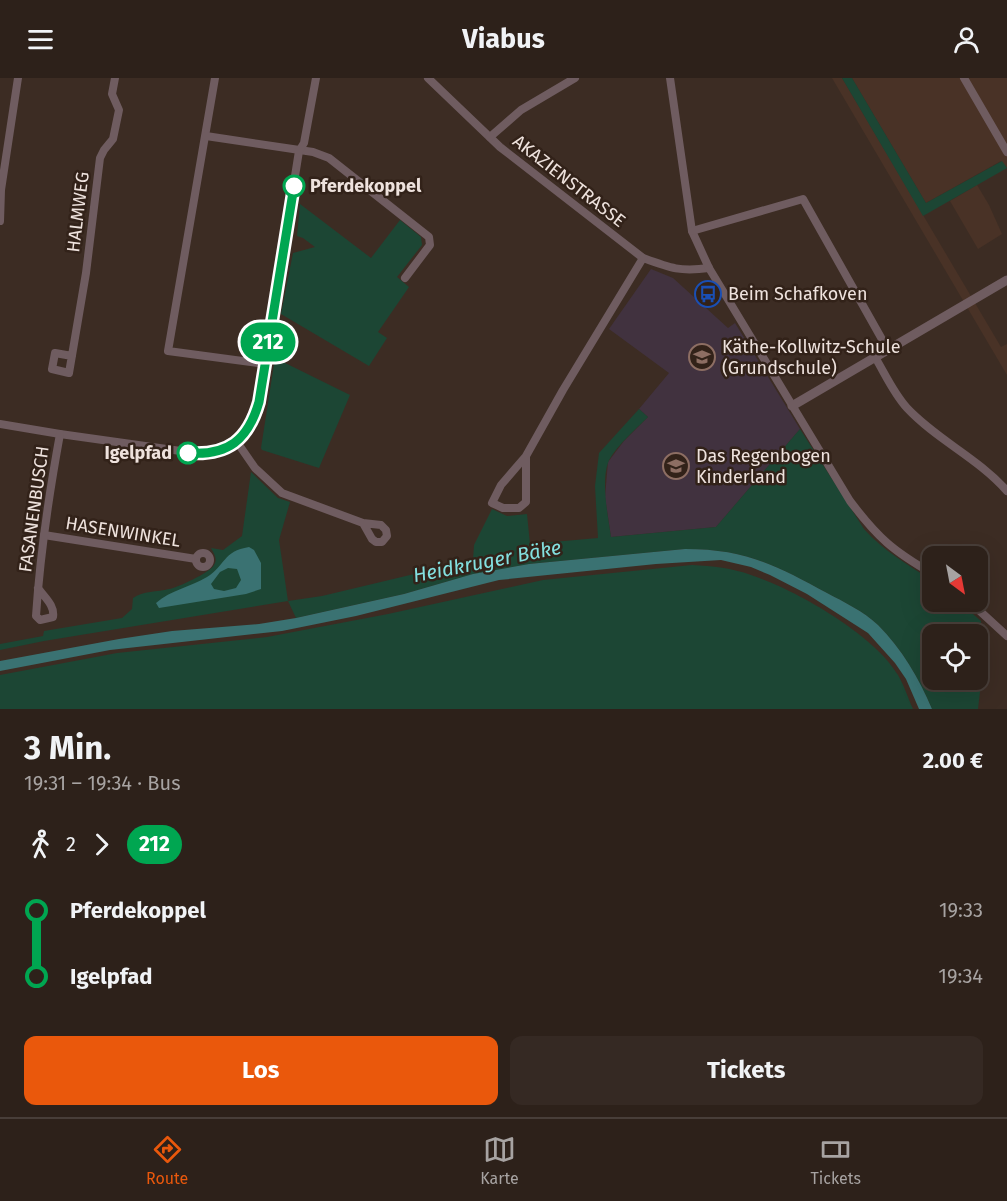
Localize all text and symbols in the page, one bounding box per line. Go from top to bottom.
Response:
icon: menu [24,23,57,56]
text: Viabus [462,23,545,55]
icon: person [950,23,983,56]
street label: AKAZIENSTRASSE [508,130,630,232]
street label: HALMWEG [62,170,94,254]
marker: Pferdekoppel [283,175,305,197]
place label: Pferdekoppel [310,175,422,197]
bus stop icon: Beim Schafkoven [693,279,723,309]
place label: Beim Schafkoven [728,283,867,305]
line badge: 212 [234,322,302,362]
text: 212 [253,329,284,355]
place label: Käthe-Kollwitz-Schule (Grundschule) [722,336,900,379]
school or university icon: Käthe-Kollwitz-Schule (Grundschule) [687,342,717,372]
place label: Igelpfad [105,442,172,464]
marker: Igelpfad [177,442,199,464]
street label: FASANENBUSCH [14,444,54,574]
place label: Das Regenbogen Kinderland [696,445,831,488]
school or university icon: Das Regenbogen Kinderland [661,451,691,481]
street label: HASENWINKEL [64,512,182,552]
water label: Heidkruger Bäke [411,535,563,587]
north arrow [922,546,988,612]
map controls [922,546,988,690]
button: locate [922,624,988,690]
text: 3 Min. [24,728,111,768]
text: 2.00 € [923,747,983,774]
text: 19:31 – 19:34 · Bus [24,771,180,795]
icon: walk [24,828,57,861]
icon: forward [85,828,118,861]
text: 212 [139,831,170,857]
text: 2 [66,832,76,856]
text: Pferdekoppel [70,897,206,924]
text: 19:33 [939,898,983,922]
text: Igelpfad [70,963,152,990]
text: 19:34 [938,964,983,988]
button: Los [24,1036,498,1105]
button: Tickets [510,1036,983,1105]
tab: Route [146,1133,188,1188]
tab: Karte [480,1133,519,1188]
tab: Tickets [811,1133,861,1188]

